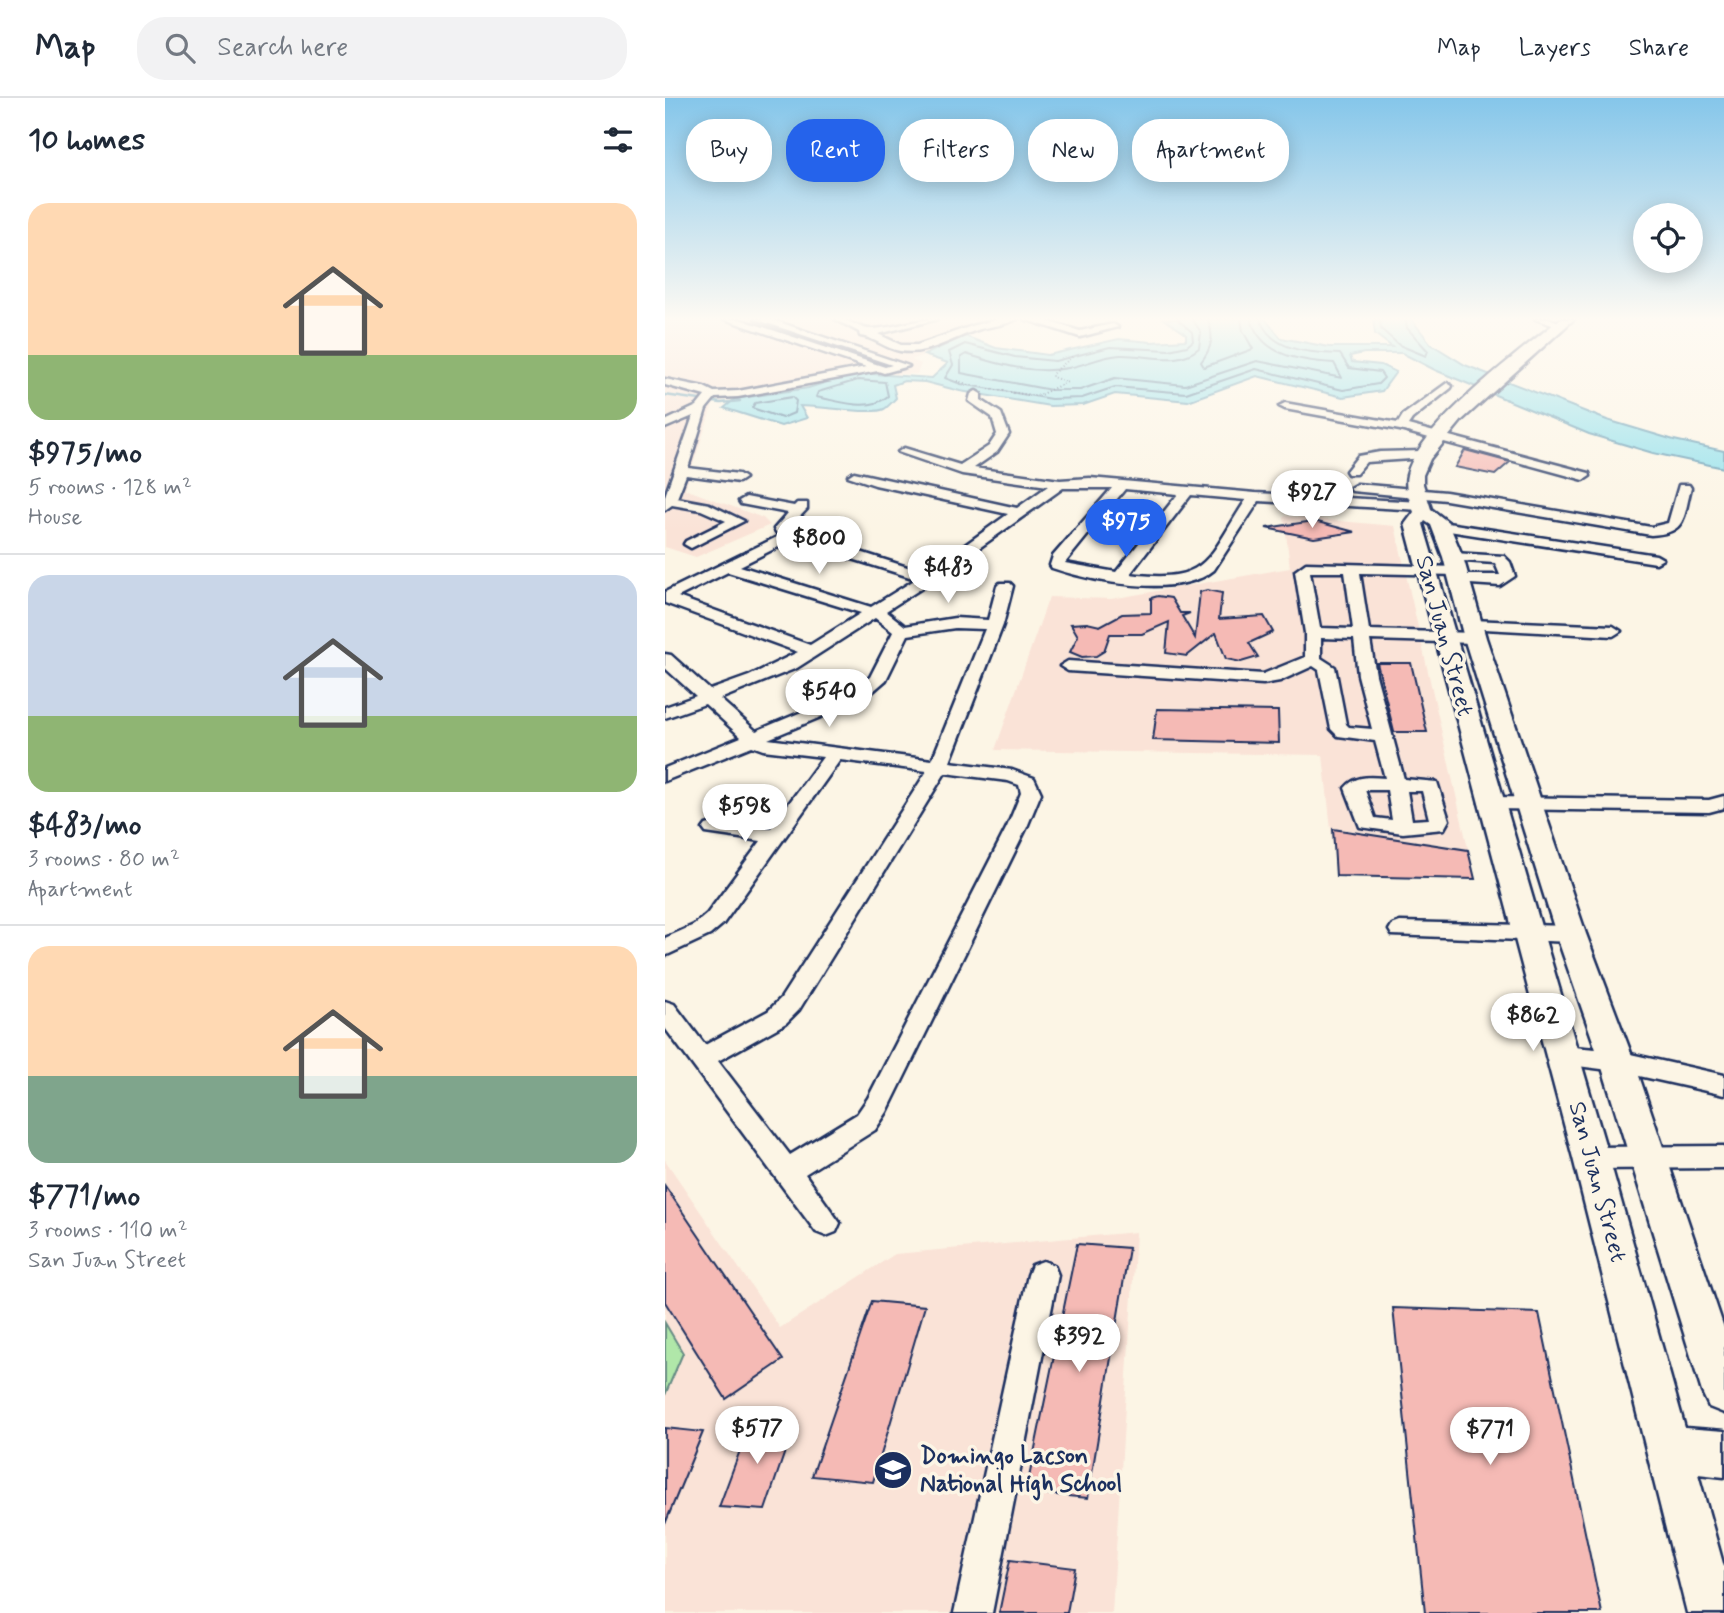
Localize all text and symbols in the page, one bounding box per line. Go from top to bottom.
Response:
search box [137,17,627,80]
text: Map [35,26,95,70]
icon: search [161,29,199,67]
text: Search here [217,31,348,65]
text: Map [1437,33,1481,64]
text: Layers [1519,33,1591,64]
text: Share [1629,33,1689,64]
chip: Buy [686,119,772,182]
chip: Rent [786,119,885,182]
chip: Filters [899,119,1014,182]
chip: New [1028,119,1118,182]
chip: Apartment [1132,119,1289,182]
text: 10 homes [28,121,145,160]
icon: filters [599,121,637,159]
map controls [1633,203,1703,273]
button: locate [1633,203,1703,273]
icon: home [270,248,396,374]
text: $975/mo [28,434,142,473]
pin: $927 [1271,470,1353,530]
text: 5 rooms · 128 m² [28,473,192,503]
text: $927 [1287,478,1337,508]
pin: $975 [1085,500,1167,559]
text: House [28,503,82,533]
text: $975 [1101,507,1151,537]
pin: $800 [778,517,860,576]
text: $800 [792,524,846,554]
pin: $483 [907,546,989,605]
street label: San Juan Street [1408,552,1480,720]
text: $483 [924,553,972,583]
icon: home [270,620,396,746]
pin: $540 [788,670,870,729]
text: $540 [801,677,857,707]
pin: $598 [704,784,786,844]
text: $598 [718,792,772,822]
text: $483/mo [28,806,142,845]
text: 3 rooms · 80 m² [28,845,180,875]
text: Apartment [28,875,133,905]
icon: home [270,991,396,1117]
pin: $862 [1492,993,1574,1053]
text: $862 [1507,1001,1559,1031]
street label: San Juan Street [1561,1098,1633,1266]
text: $771/mo [28,1177,140,1216]
text: 3 rooms · 110 m² [28,1216,188,1246]
text: San Juan Street [28,1246,186,1276]
pin: $392 [1038,1314,1120,1374]
text: $392 [1053,1322,1105,1352]
pin: $577 [716,1406,798,1466]
pin: $771 [1449,1408,1531,1467]
text: $577 [731,1414,783,1444]
text: $771 [1466,1415,1514,1445]
place label: Domingo Lacson National High School [920,1441,1122,1501]
school or university icon: Domingo Lacson National High School [872,1449,914,1491]

